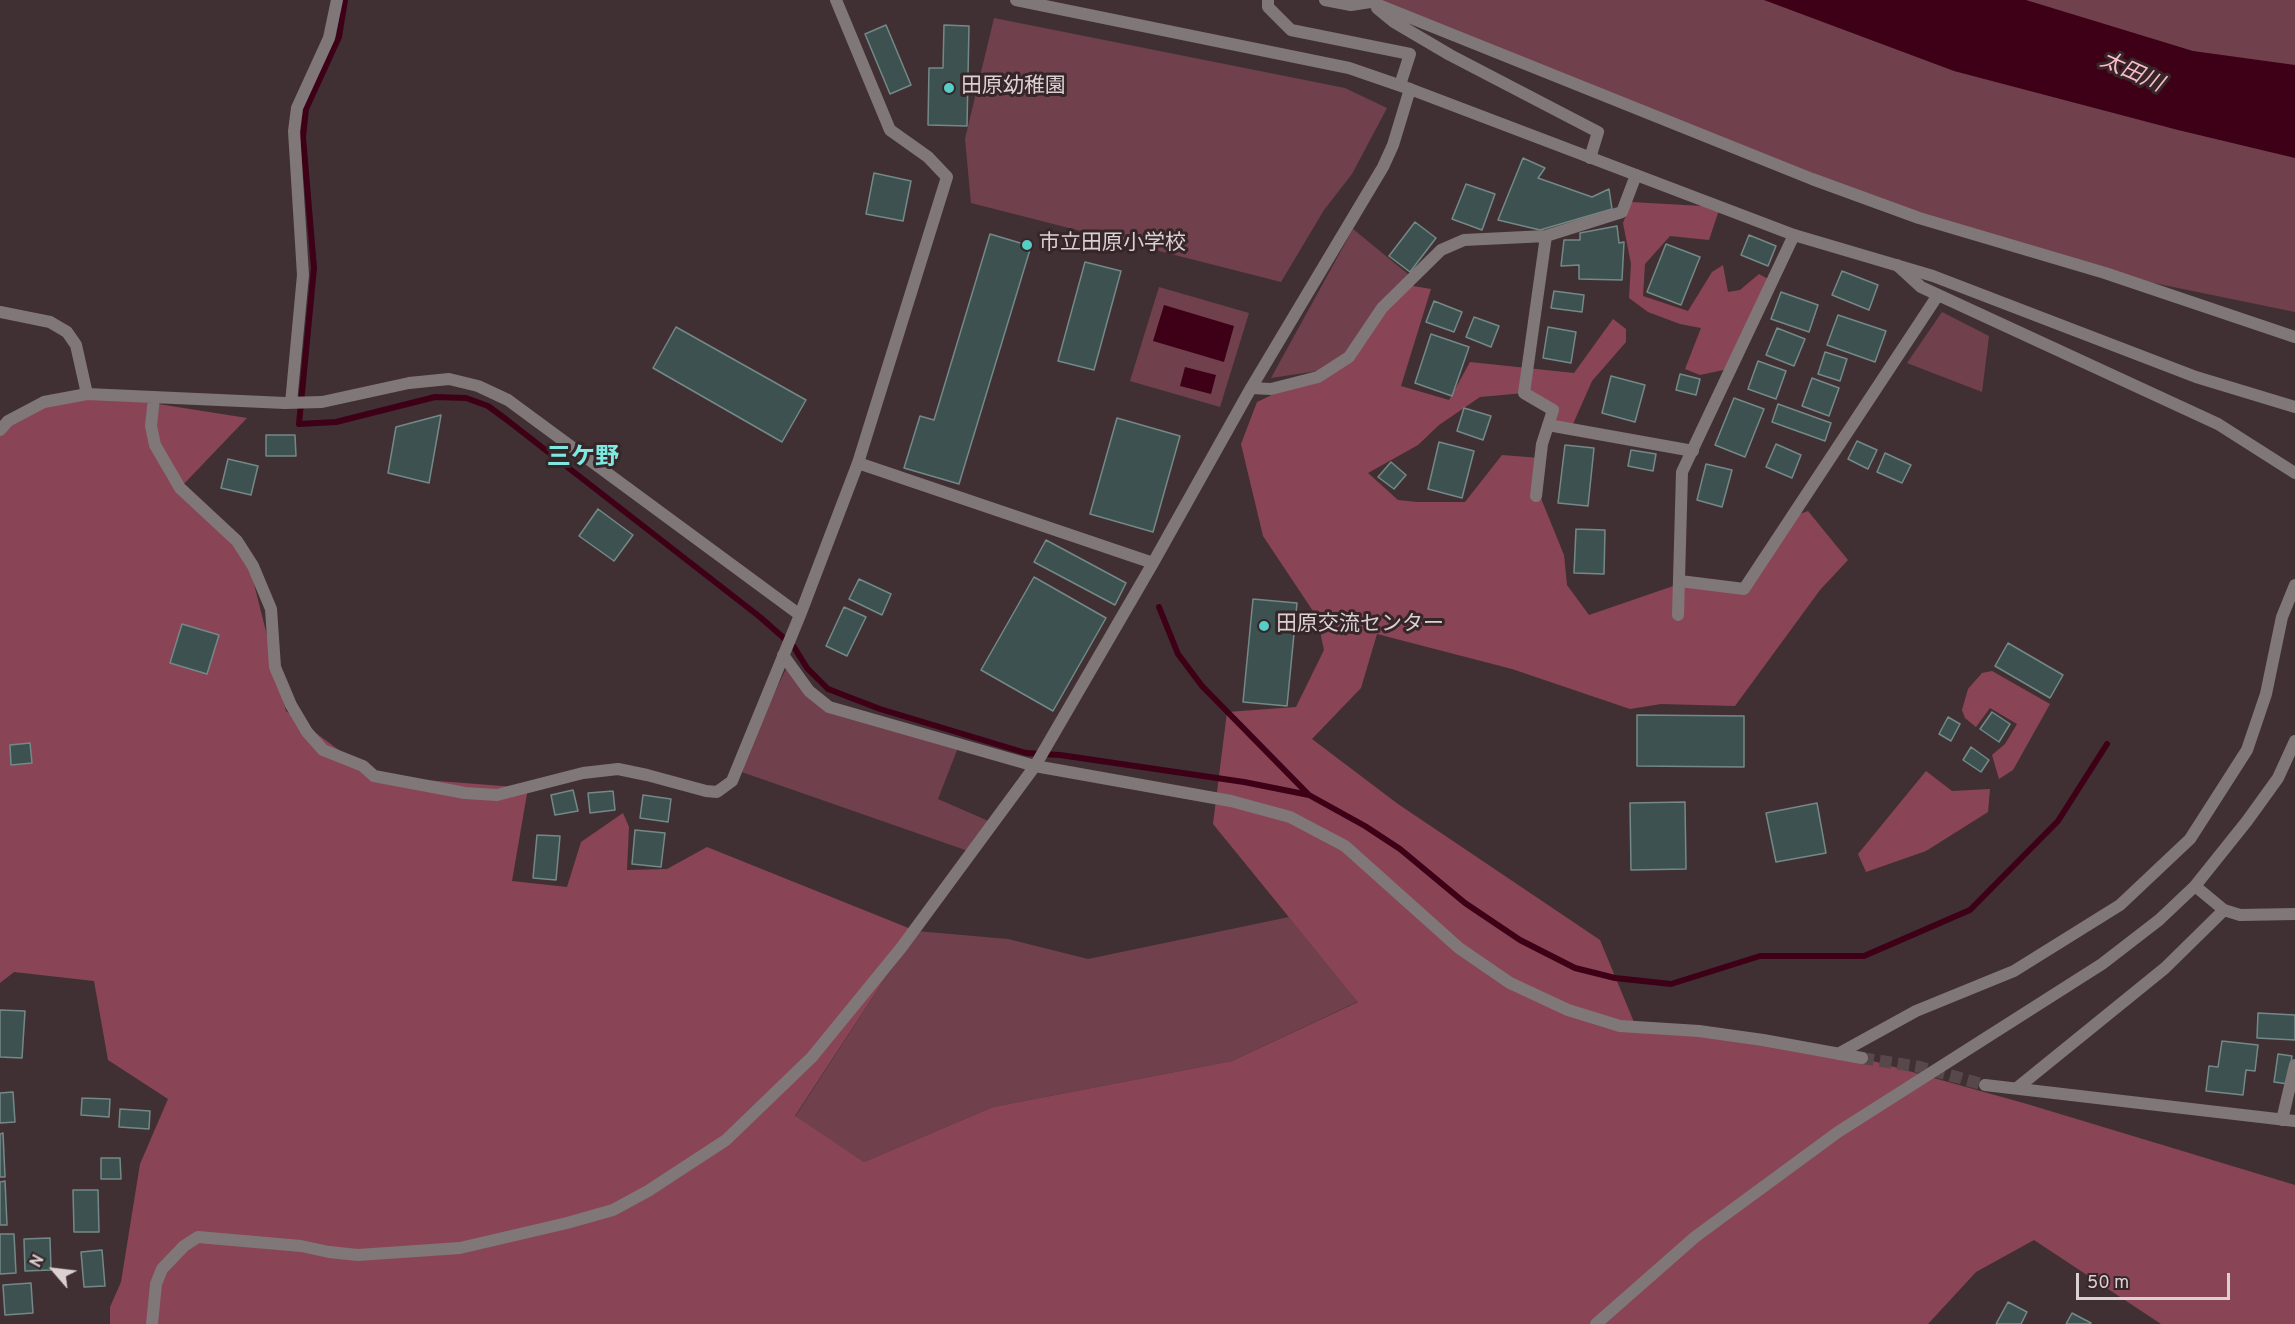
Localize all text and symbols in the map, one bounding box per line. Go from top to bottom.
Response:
water label: 太田川 [2095,49,2167,99]
place label: 田原幼稚園 [961,75,1066,101]
marker: 田原幼稚園 [942,81,956,95]
place label: 市立田原小学校 [1039,232,1186,258]
marker: 市立田原小学校 [1020,238,1034,252]
district label: 三ケ野 [547,445,619,473]
place label: 田原交流センター [1276,613,1444,639]
marker: 田原交流センター [1257,619,1271,633]
north arrow [24,1240,84,1300]
text: N [27,1252,50,1271]
scale bar [2079,1261,2234,1299]
text: 50 m [2087,1272,2129,1295]

